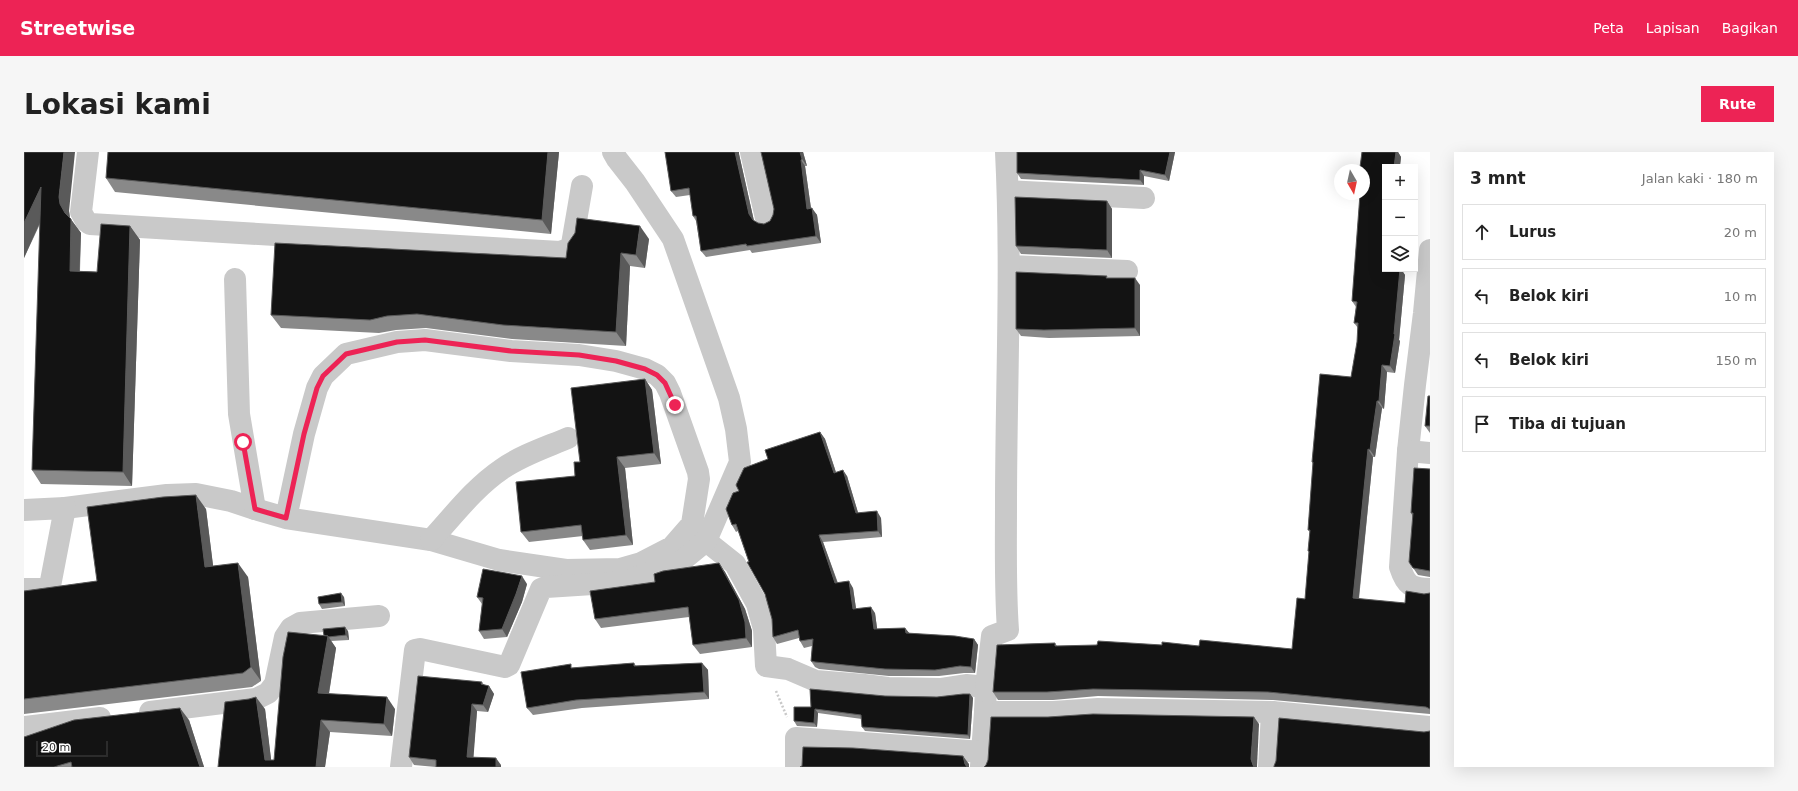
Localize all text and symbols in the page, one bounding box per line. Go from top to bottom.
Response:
text: Streetwise [20,17,135,39]
text: Peta [1593,20,1624,36]
text: Lapisan [1646,20,1700,36]
text: Bagikan [1722,20,1778,36]
button: Rute [1701,86,1774,122]
text: Lokasi kami [24,88,211,121]
north arrow [1334,164,1370,200]
map controls [1382,164,1418,272]
button: + [1382,164,1418,200]
text: 3 mnt [1470,168,1526,188]
text: Jalan kaki · 180 m [1642,171,1758,186]
button: − [1382,200,1418,236]
icon: ahead [1471,221,1493,243]
text: Lurus [1509,223,1556,241]
text: 20 m [1724,225,1757,240]
button: layers [1382,236,1418,272]
icon: left [1471,285,1493,307]
text: Belok kiri [1509,287,1589,305]
text: 10 m [1724,289,1757,304]
icon: left [1471,349,1493,371]
text: Belok kiri [1509,351,1589,369]
text: 150 m [1715,353,1757,368]
route end [666,396,684,414]
icon: arrive [1471,413,1493,435]
text: Tiba di tujuan [1509,415,1626,433]
route start [234,433,252,451]
scale bar [36,739,108,758]
text: 20 m [42,741,70,754]

